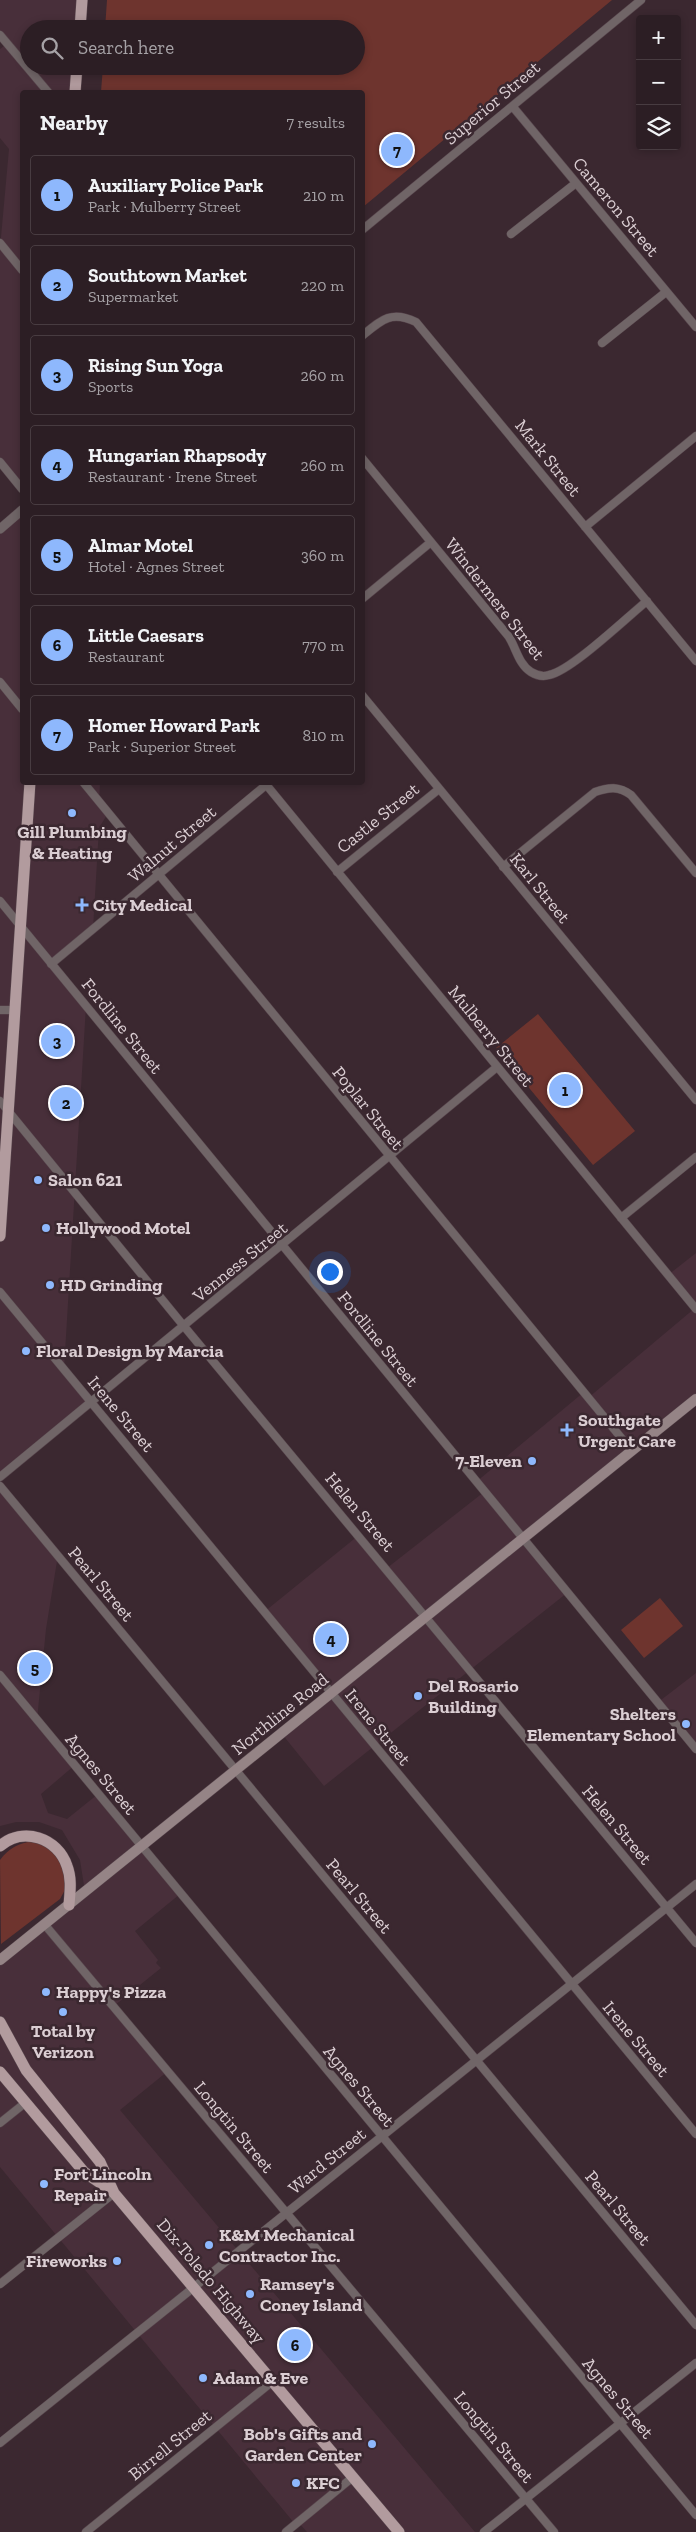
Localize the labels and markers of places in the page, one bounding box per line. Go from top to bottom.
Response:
pin: 7 [381,131,413,169]
marker: Gill Plumbing & Heating [66,807,78,819]
place label: Gill Plumbing & Heating [17,821,127,864]
place label: City Medical [93,894,192,916]
marker: City Medical [75,898,89,912]
pin: 3 [41,1022,73,1060]
pin: 1 [549,1071,581,1109]
pin: 2 [50,1084,82,1122]
place label: Salon 621 [48,1169,122,1191]
marker: Salon 621 [32,1174,44,1186]
place label: Hollywood Motel [56,1217,190,1239]
marker: Hollywood Motel [40,1222,52,1234]
place label: HD Grinding [60,1274,162,1296]
marker: HD Grinding [44,1279,56,1291]
place label: Floral Design by Marcia [36,1340,224,1362]
marker: Floral Design by Marcia [20,1345,32,1357]
place label: Southgate Urgent Care [578,1409,676,1452]
marker: Southgate Urgent Care [560,1423,574,1437]
place label: 7-Eleven [455,1450,522,1472]
marker: 7-Eleven [526,1455,538,1467]
pin: 4 [315,1620,347,1658]
pin: 5 [19,1649,51,1687]
place label: Del Rosario Building [428,1675,519,1718]
marker: Del Rosario Building [412,1690,424,1702]
place label: Shelters Elementary School [527,1703,676,1746]
marker: Shelters Elementary School [680,1718,692,1730]
place label: Happy's Pizza [56,1981,166,2003]
marker: Happy's Pizza [40,1986,52,1998]
marker: Total by Verizon [57,2006,69,2018]
place label: Total by Verizon [31,2020,96,2063]
place label: Fort Lincoln Repair [54,2163,152,2206]
marker: Fort Lincoln Repair [38,2178,50,2190]
place label: K&M Mechanical Contractor Inc. [219,2224,355,2267]
marker: K&M Mechanical Contractor Inc. [203,2239,215,2251]
place label: Fireworks [26,2250,107,2272]
marker: Fireworks [111,2255,123,2267]
place label: Ramsey's Coney Island [260,2273,363,2316]
marker: Ramsey's Coney Island [244,2288,256,2300]
pin: 6 [279,2326,311,2364]
place label: Adam & Eve [213,2367,309,2389]
marker: Adam & Eve [197,2372,209,2384]
place label: Bob's Gifts and Garden Center [244,2423,363,2466]
marker: Bob's Gifts and Garden Center [366,2438,378,2450]
place label: KFC [306,2472,340,2494]
marker: KFC [290,2477,302,2489]

